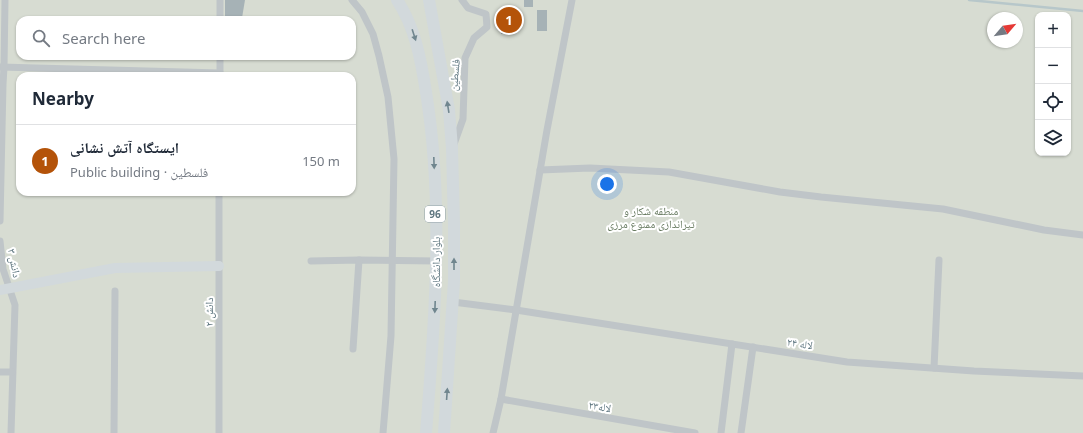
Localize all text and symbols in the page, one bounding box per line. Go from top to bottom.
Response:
pin: 1 [496,5,522,35]
north arrow [987,12,1023,48]
map controls [1035,12,1071,156]
button: + [1035,12,1071,48]
search box [16,16,356,60]
icon: search [30,27,52,49]
text: Search here [62,28,145,48]
one-way arrow [411,29,417,41]
button: − [1035,48,1071,84]
street label: فلسطین [445,58,463,92]
button: locate [1035,84,1071,120]
text: Nearby [32,87,94,110]
one-way arrow [445,100,451,113]
button: layers [1035,120,1071,156]
text: ایستگاه آتش نشانی [70,137,179,157]
text: 1 [41,152,49,170]
text: 150 m [302,152,340,170]
one-way arrow [431,157,437,170]
text: Public building · فلسطین [70,163,208,181]
your location [597,174,617,194]
park label: منطقه شکار و تیراندازی ممنوع مرزی [607,203,696,231]
road number: 96 [425,206,445,222]
street label: بلوار دانشگاه [428,237,443,287]
street label: دانش ۳ [5,247,25,279]
one-way arrow [451,257,457,270]
street label: دانش ۲ [201,297,216,327]
one-way arrow [431,301,438,313]
street label: لاله ۲۴ [786,334,814,352]
one-way arrow [444,388,451,400]
street label: لاله۲۳ [587,397,613,415]

